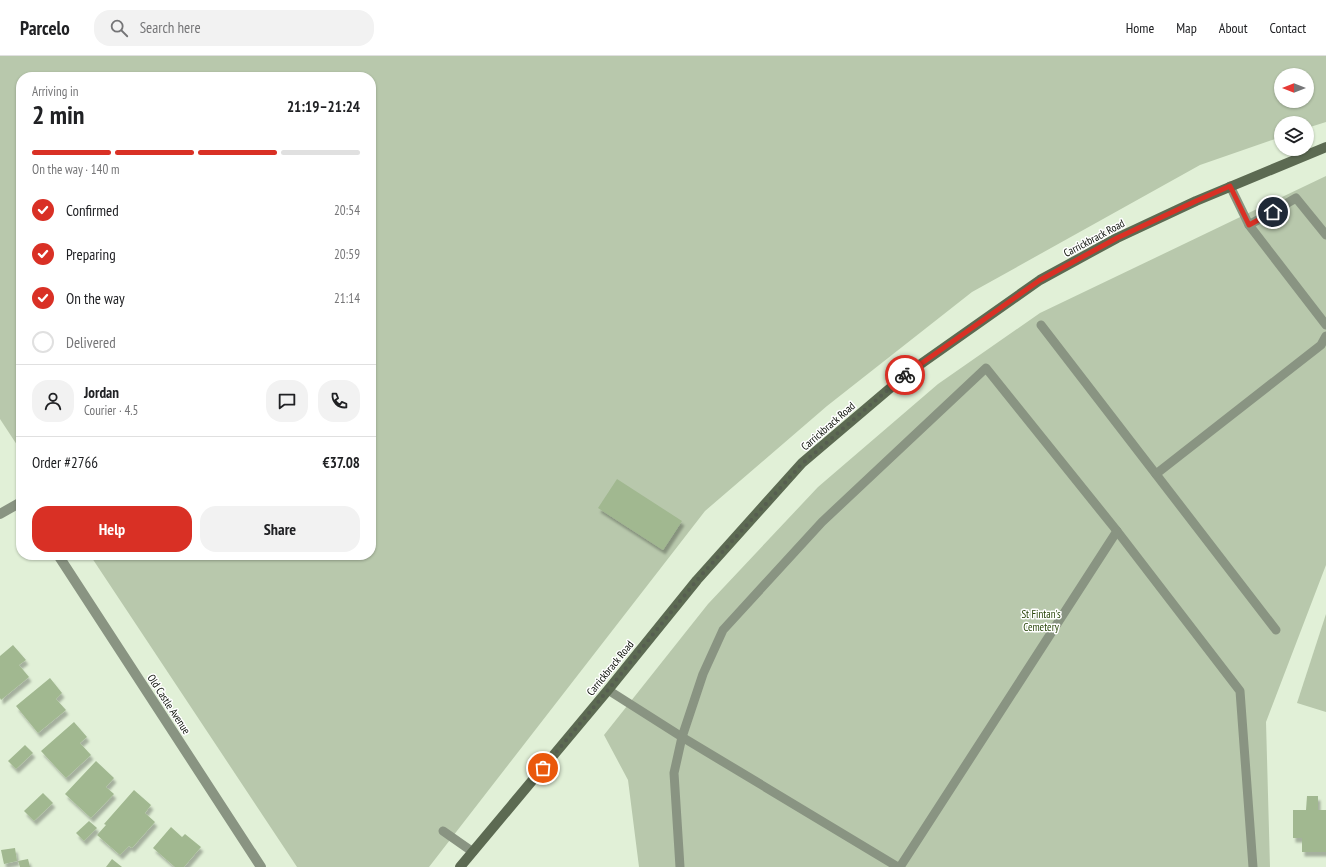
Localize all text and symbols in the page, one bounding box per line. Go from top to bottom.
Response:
search box [94,10,374,46]
text: Parcelo [20,16,70,40]
icon: search [108,17,130,39]
text: Search here [140,18,201,37]
text: Home [1126,19,1154,37]
text: Map [1176,19,1197,37]
text: About [1219,19,1248,37]
text: Contact [1270,19,1306,37]
north arrow [1274,68,1314,108]
map controls [1274,68,1314,156]
text: Arriving in [32,83,79,100]
text: 21:19–21:24 [287,97,360,116]
text: 2 min [32,98,85,131]
button: layers [1274,116,1314,156]
text: On the way · 140 m [32,161,119,178]
pin [1256,195,1290,229]
icon: check [32,199,54,221]
text: Confirmed [66,201,119,220]
icon: home [1262,201,1284,223]
text: 20:54 [334,202,360,219]
street label: Carrickbrack Road [1061,216,1127,260]
icon: check [32,243,54,265]
text: Preparing [66,245,116,264]
text: 20:59 [334,246,360,263]
icon: check [32,287,54,309]
text: On the way [66,289,125,308]
text: 21:14 [334,290,360,307]
text: Delivered [66,333,116,352]
courier [885,355,925,395]
icon: bike [894,364,916,386]
button: person [32,380,74,422]
button: chat [266,380,308,422]
button: phone [318,380,360,422]
text: Jordan [84,383,119,402]
street label: Carrickbrack Road [798,399,858,453]
text: Courier · 4.5 [84,402,138,419]
text: Order #2766 [32,453,98,472]
text: €37.08 [322,453,360,472]
button: Help [32,506,192,552]
button: Share [200,506,360,552]
park label: St Fintan's Cemetery [1021,607,1061,634]
street label: Carrickbrack Road [583,637,637,698]
street label: Old Castle Avenue [144,671,194,737]
pin [526,751,560,785]
icon: bag [532,757,554,779]

